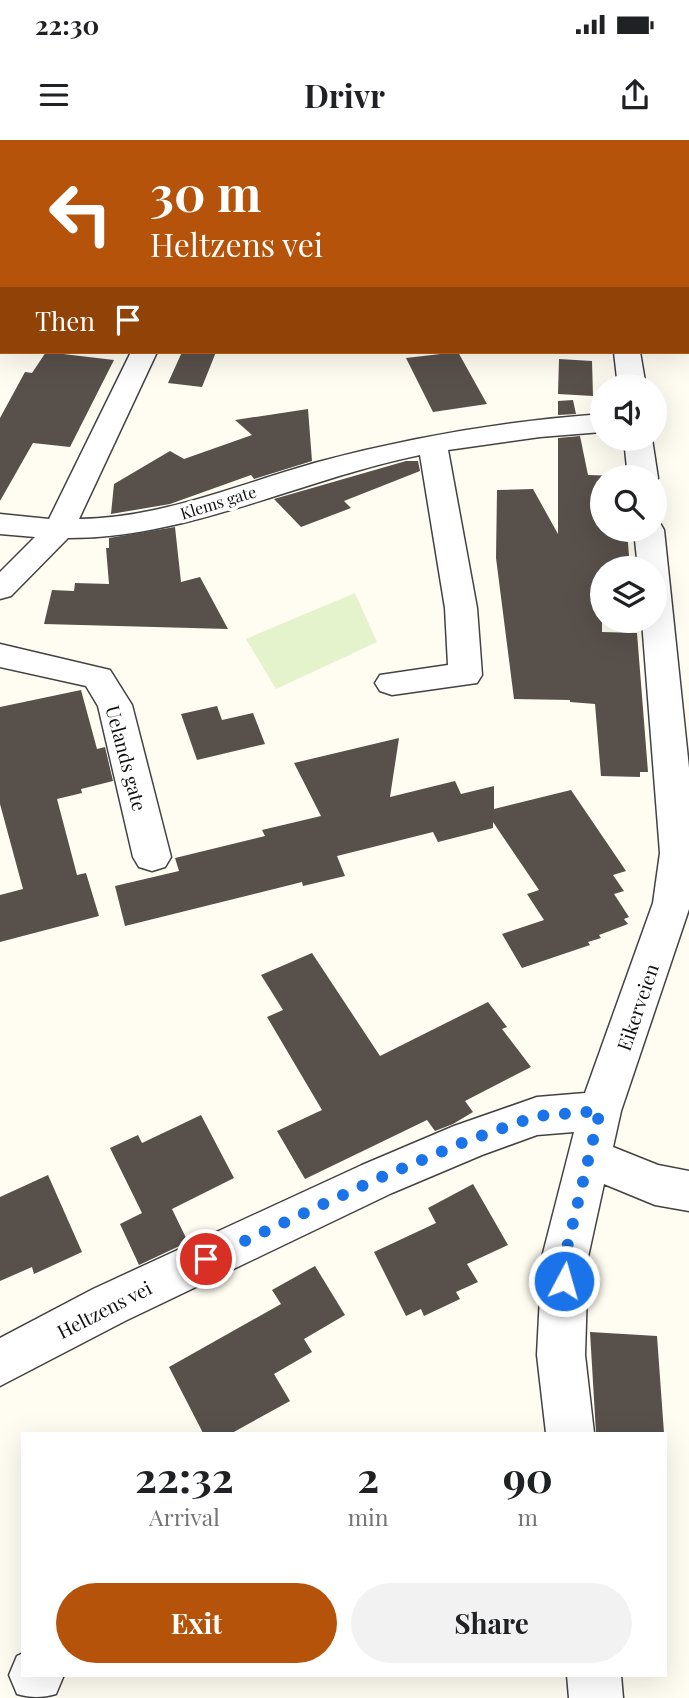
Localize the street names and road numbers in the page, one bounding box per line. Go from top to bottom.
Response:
street label: Klems gate [177,481,259,523]
street label: Uelands gate [100,702,154,814]
street label: Eikerveien [610,959,664,1054]
street label: Heltzens vei [52,1274,156,1344]

